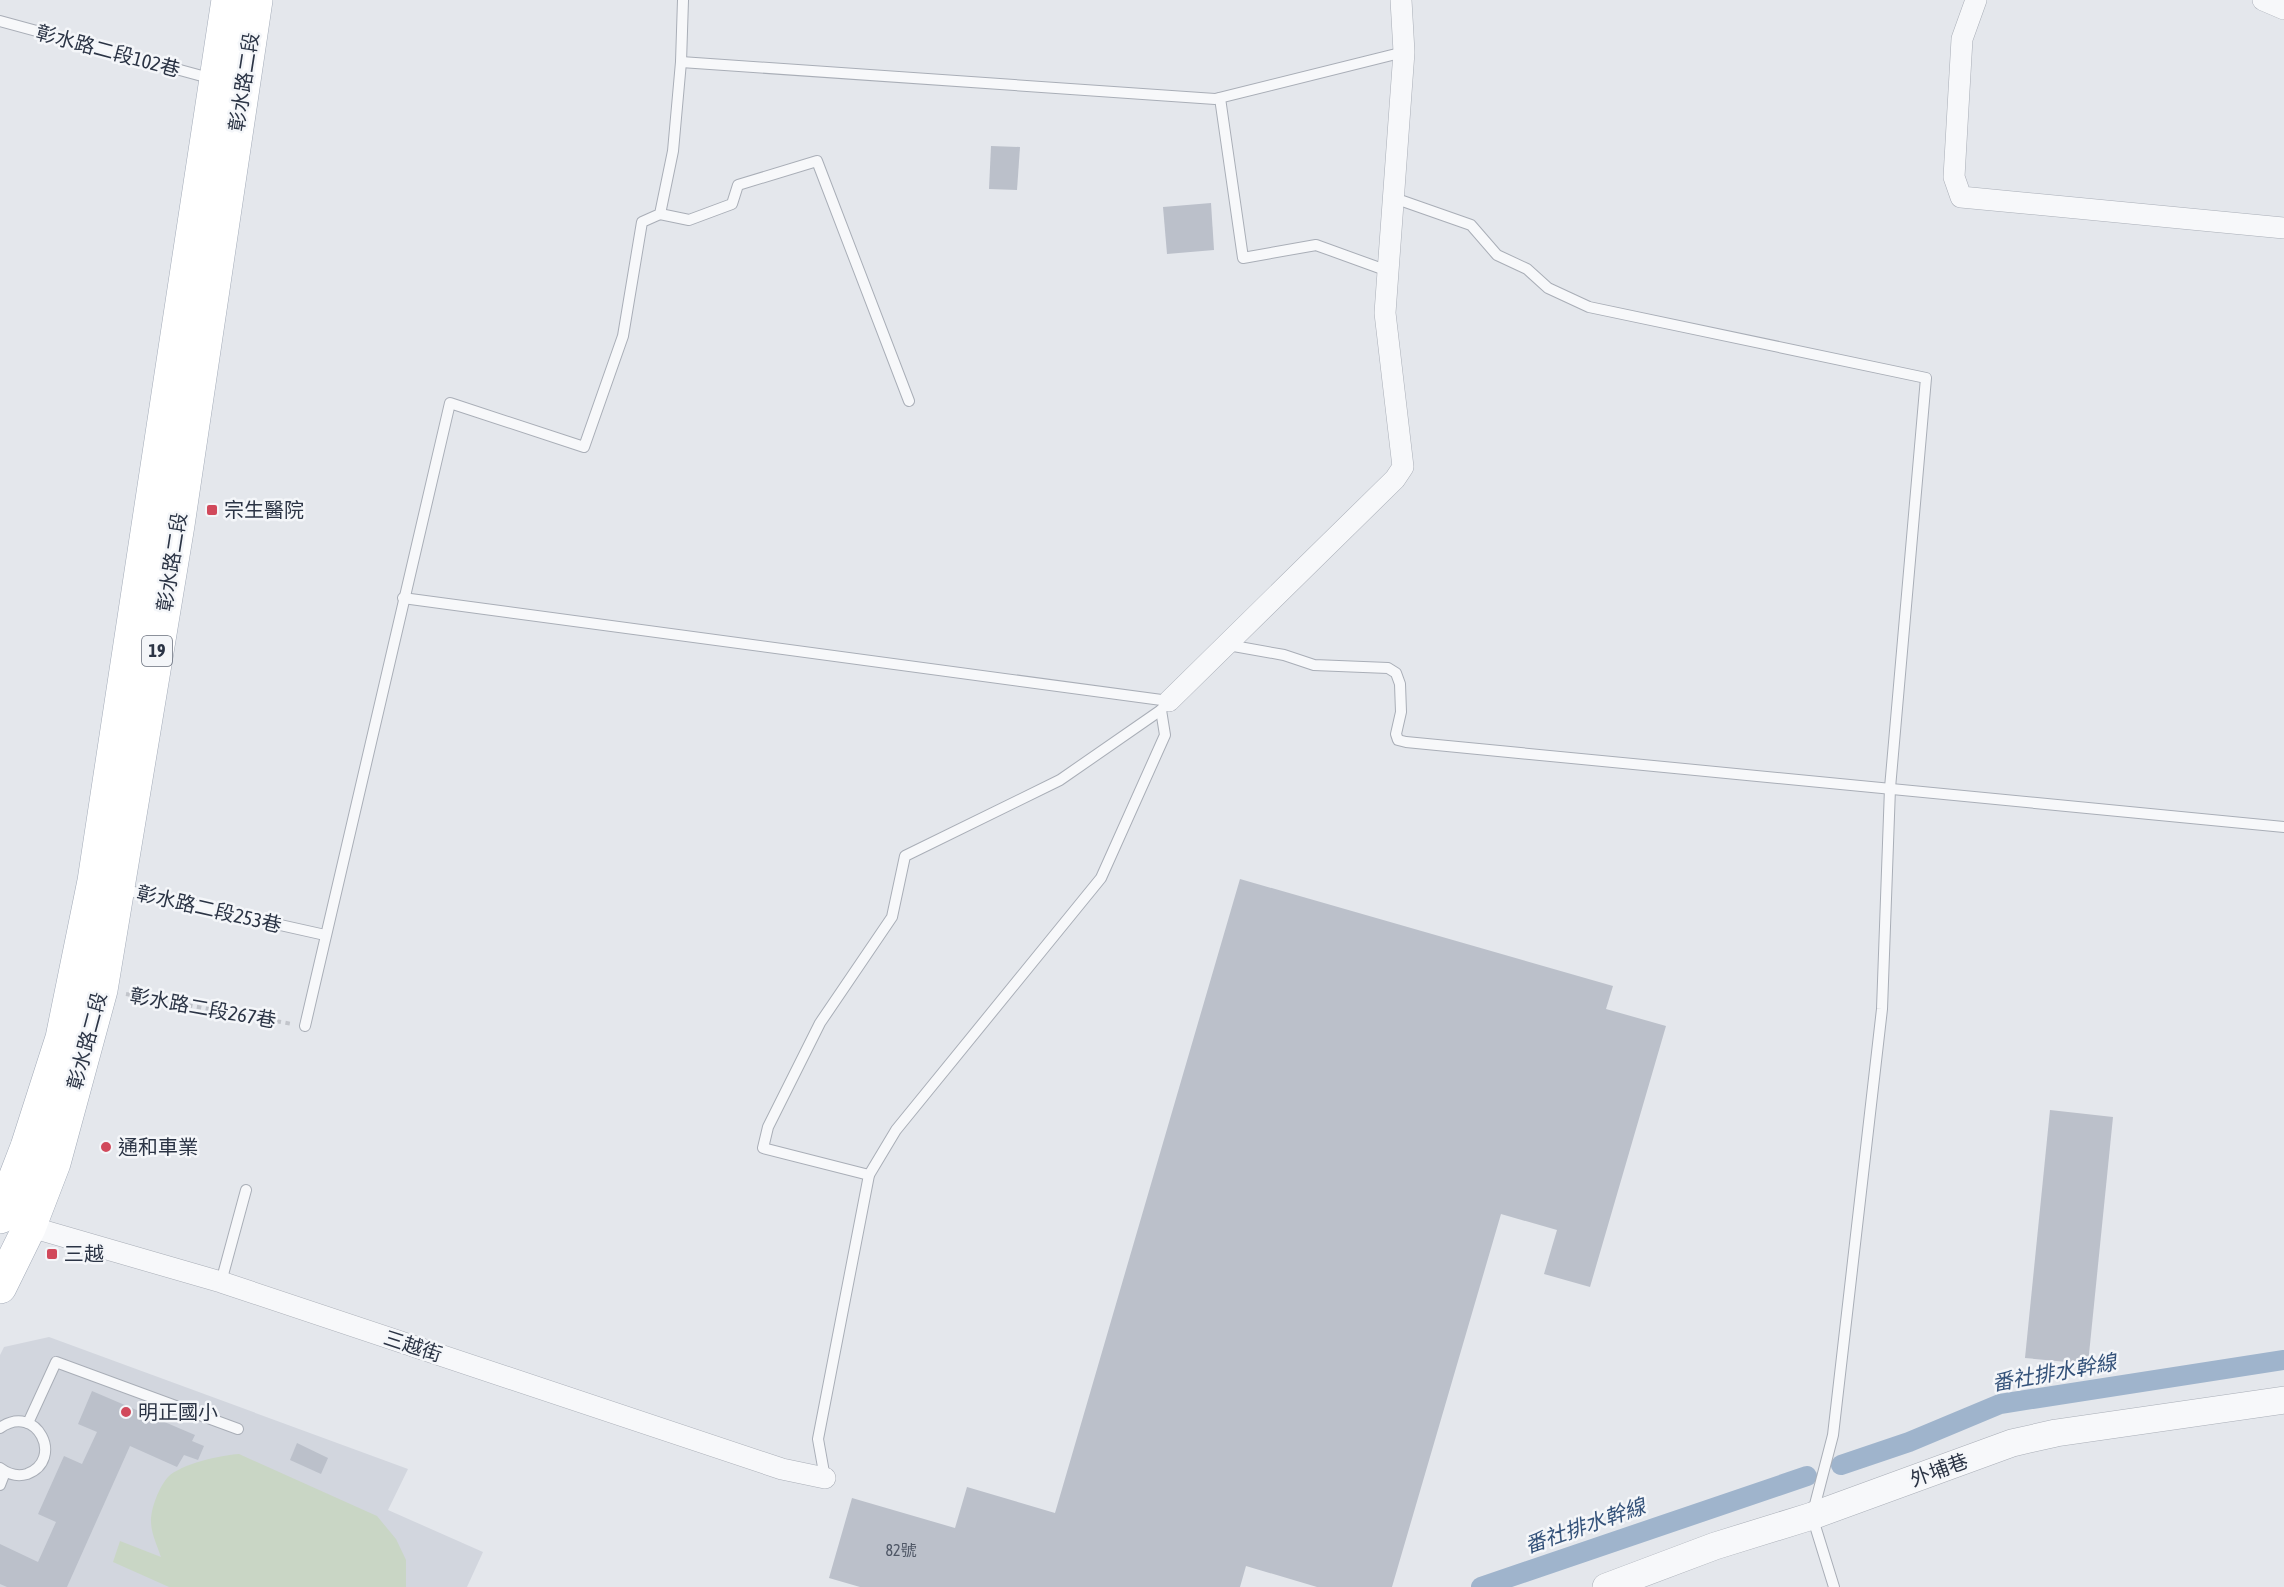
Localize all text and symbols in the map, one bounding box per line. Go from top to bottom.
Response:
street label: 彰水路二段102巷 [34,20,183,81]
street label: 彰水路二段 [224,31,263,133]
place label: 宗生醫院 [224,498,304,521]
marker: 宗生醫院 [205,503,219,517]
street label: 彰水路二段 [152,511,191,613]
road number: 19 [142,636,172,666]
street label: 彰水路二段253巷 [134,881,284,936]
street label: 彰水路二段267巷 [128,983,278,1032]
street label: 彰水路二段 [62,990,111,1092]
place label: 通和車業 [118,1135,198,1158]
marker: 通和車業 [99,1140,113,1154]
place label: 三越 [64,1242,104,1265]
marker: 三越 [45,1247,59,1261]
street label: 三越街 [381,1325,445,1366]
water label: 番社排水幹線 [1990,1349,2120,1395]
place label: 明正國小 [138,1400,218,1423]
marker: 明正國小 [119,1405,133,1419]
street label: 外埔巷 [1907,1448,1971,1491]
water label: 番社排水幹線 [1521,1493,1650,1557]
house number: 82號 [885,1541,917,1559]

